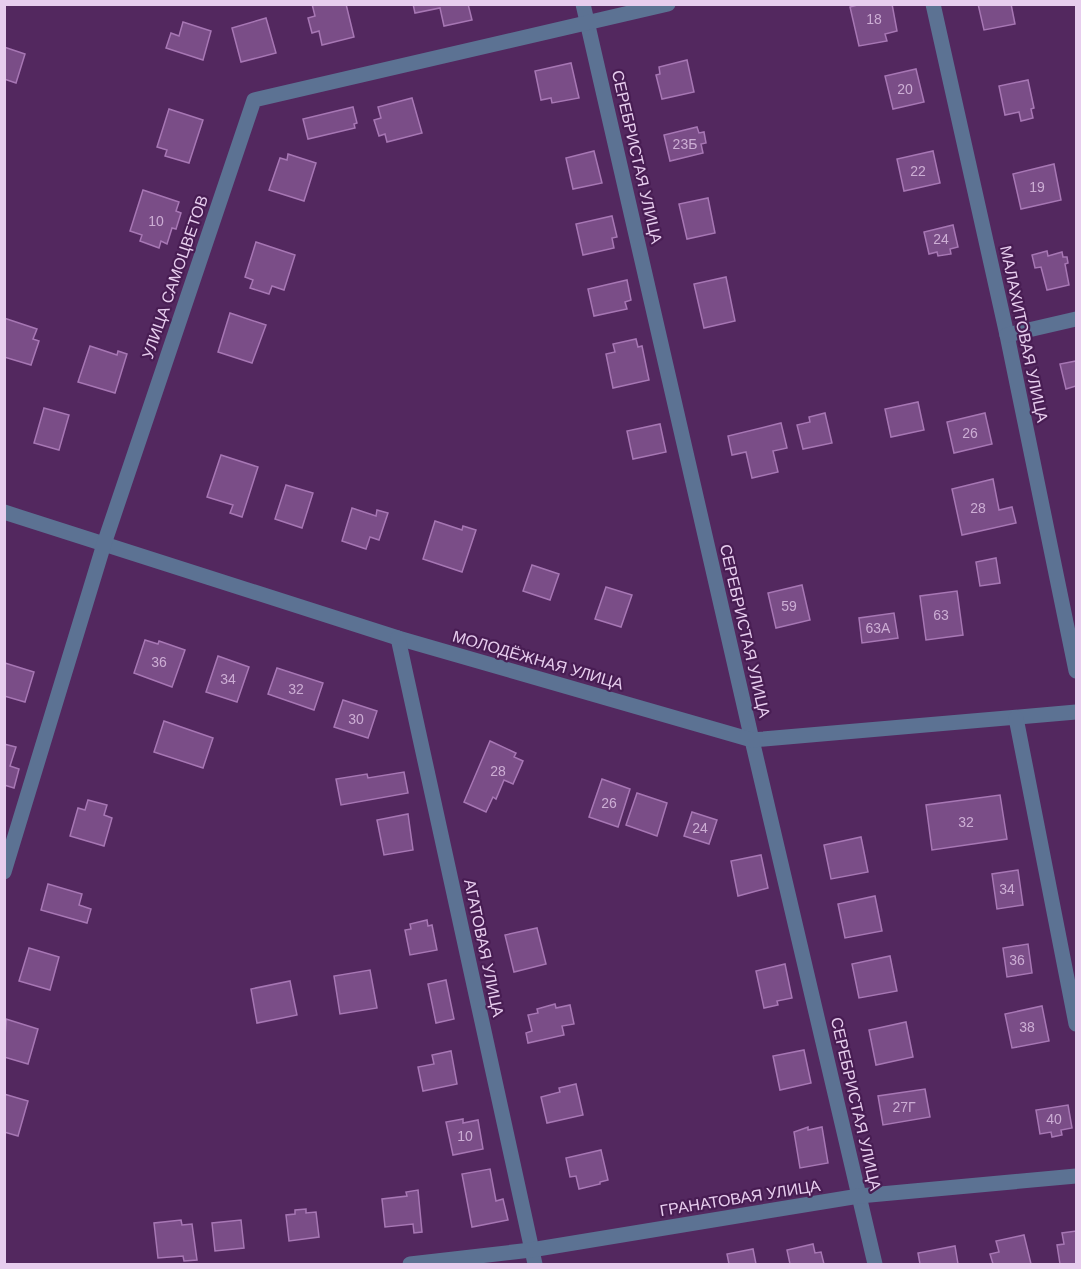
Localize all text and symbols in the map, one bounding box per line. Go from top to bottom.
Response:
house number: 18 [866,11,882,27]
street label: СЕРЕБРИСТАЯ УЛИЦА [609,69,665,246]
house number: 20 [897,81,913,97]
house number: 23Б [673,136,697,152]
house number: 22 [910,163,926,179]
house number: 19 [1029,179,1045,195]
street label: УЛИЦА САМОЦВЕТОВ [139,193,211,361]
house number: 10 [148,213,164,229]
house number: 24 [933,231,949,247]
street label: МАЛАХИТОВАЯ УЛИЦА [997,244,1051,424]
house number: 26 [962,425,978,441]
house number: 28 [970,500,986,516]
street label: СЕРЕБРИСТАЯ УЛИЦА [717,543,773,720]
house number: 59 [781,598,797,614]
house number: 63 [933,607,949,623]
house number: 63А [866,620,891,636]
street label: МОЛОДЁЖНАЯ УЛИЦА [451,627,626,693]
house number: 36 [151,654,167,670]
house number: 34 [220,671,236,687]
house number: 32 [288,681,304,697]
house number: 30 [348,711,364,727]
house number: 28 [490,763,506,779]
house number: 26 [601,795,617,811]
house number: 32 [958,814,974,830]
house number: 24 [692,820,708,836]
street label: АГАТОВАЯ УЛИЦА [461,878,507,1019]
house number: 34 [999,881,1015,897]
house number: 36 [1009,952,1025,968]
street label: СЕРЕБРИСТАЯ УЛИЦА [828,1016,884,1193]
house number: 38 [1019,1019,1035,1035]
house number: 27Г [892,1099,916,1115]
house number: 40 [1046,1111,1062,1127]
house number: 10 [457,1128,473,1144]
street label: ГРАНАТОВАЯ УЛИЦА [658,1177,822,1219]

